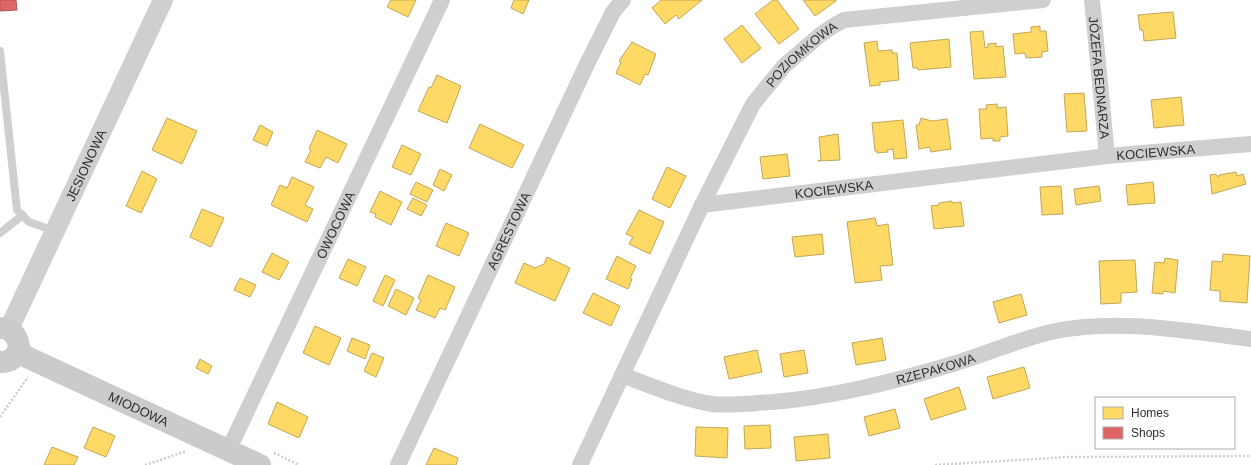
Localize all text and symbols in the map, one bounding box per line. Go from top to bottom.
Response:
street label: JÓZEFA BEDNARZA [1086,16,1112,140]
street label: POZIOMKOWA [763,18,840,90]
street label: JESIONOWA [63,127,110,204]
street label: KOCIEWSKA [1116,142,1196,163]
street label: KOCIEWSKA [794,177,874,202]
street label: OWOCOWA [313,189,358,261]
street label: AGRESTOWA [484,190,534,272]
street label: RZEPAKOWA [894,350,978,388]
street label: MIODOWA [106,389,171,430]
legend [1095,397,1235,449]
text: Homes [1131,406,1169,420]
text: Shops [1131,426,1165,440]

